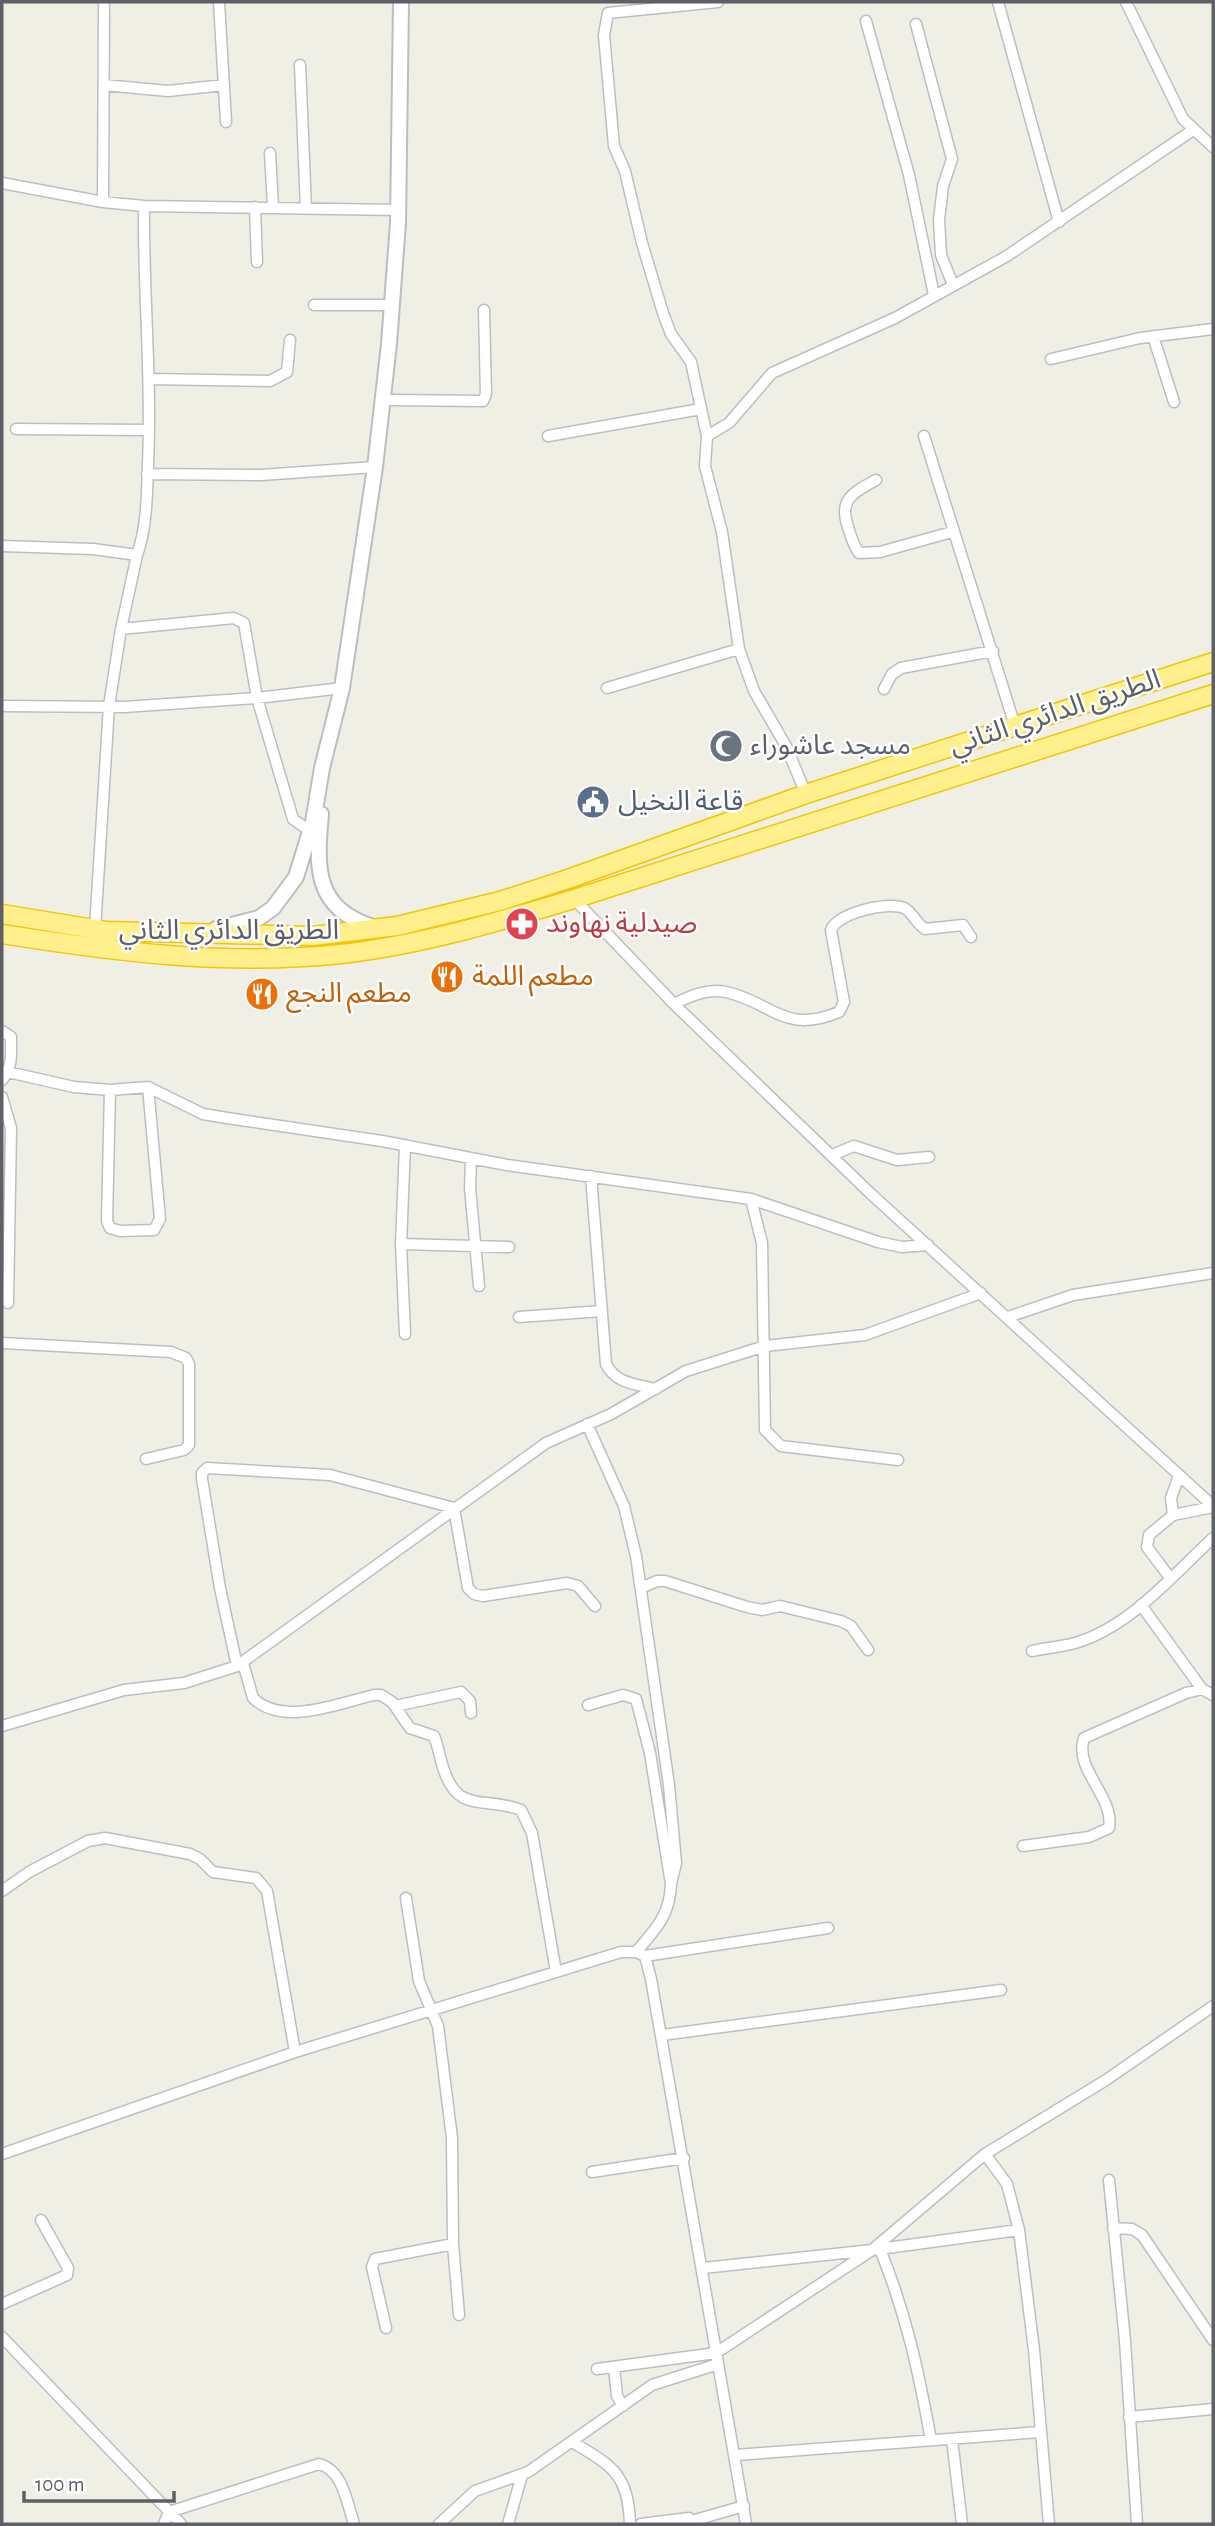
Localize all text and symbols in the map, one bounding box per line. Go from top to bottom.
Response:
street label: الطريق الدائري الثاني [946,666,1166,766]
mosque icon: مسجد عاشوراء [707,727,745,765]
place label: مسجد عاشوراء [750,732,911,761]
public building icon: قاعة النخيل [574,783,612,821]
place label: قاعة النخيل [618,788,743,817]
pharmacy icon: صيدلية نهاوند [503,905,541,943]
place label: صيدلية نهاوند [546,910,697,939]
street label: الطريق الدائري الثاني [119,917,339,950]
restaurant icon: مطعم اللمة [428,958,466,996]
place label: مطعم اللمة [472,963,594,997]
restaurant icon: مطعم النجع [243,975,281,1013]
place label: مطعم النجع [286,980,412,1014]
scale bar [24,2460,175,2504]
text: 100 m [35,2474,85,2495]

